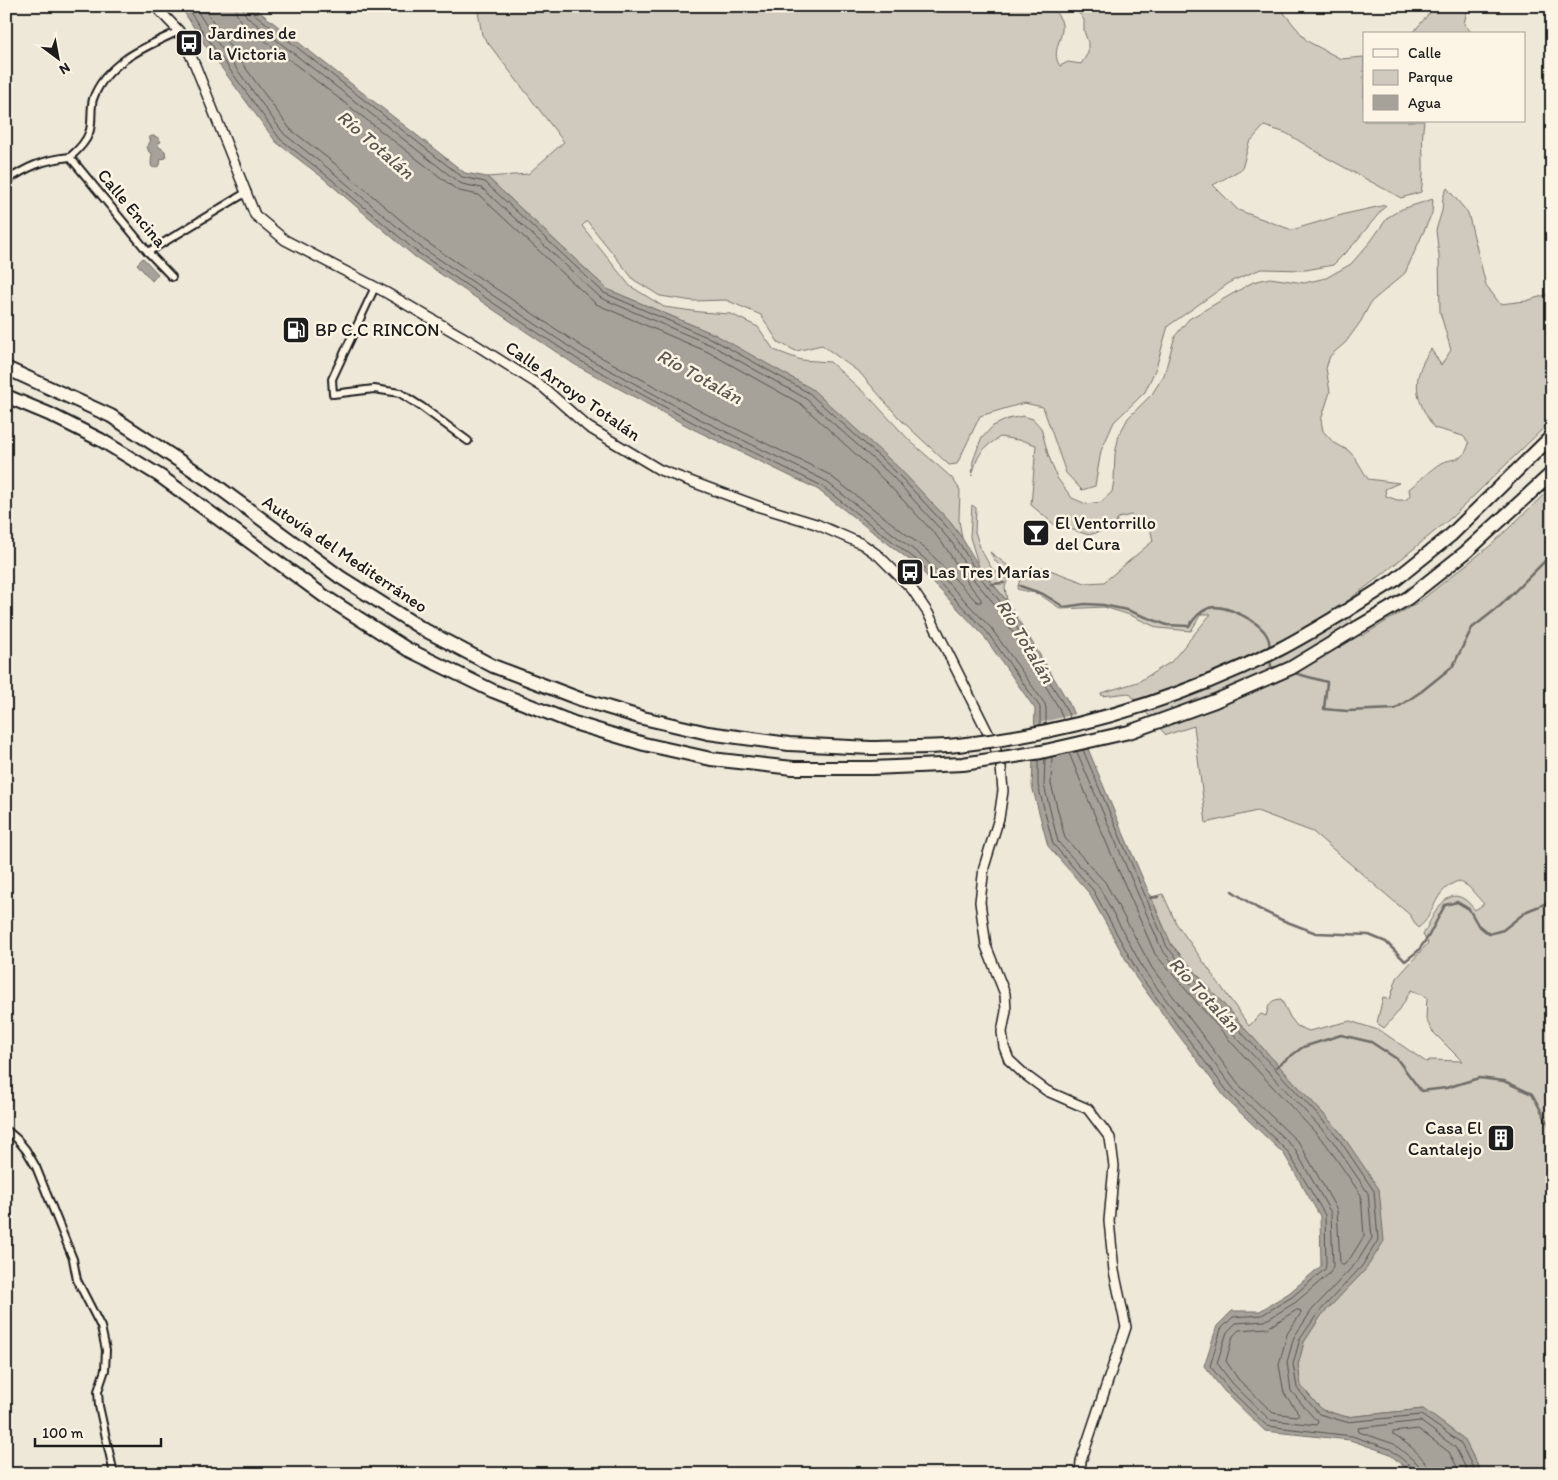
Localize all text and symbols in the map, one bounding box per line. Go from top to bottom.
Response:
place label: Jardines de la Victoria [208,22,296,65]
bus stop icon: Jardines de la Victoria [174,28,204,58]
north arrow [32,32,82,82]
legend [1363,32,1526,122]
text: Calle [1408,44,1441,62]
text: N [56,59,73,78]
text: Parque [1408,68,1453,86]
text: Agua [1408,94,1442,112]
water label: Río Totalán [333,105,419,184]
street label: Calle Encina [93,164,172,252]
fuel station icon: BP C.C RINCON [281,315,311,345]
place label: BP C.C RINCON [315,319,439,341]
street label: Calle Arroyo Totalán [501,336,645,446]
water label: Río Totalán [653,344,747,409]
street label: Autovía del Mediterráneo [258,490,432,618]
place label: El Ventorrillo del Cura [1055,512,1156,555]
bar icon: El Ventorrillo del Cura [1021,518,1051,548]
bus stop icon: Las Tres Marías [895,557,925,587]
place label: Las Tres Marías [929,561,1050,583]
water label: Río Totalán [992,595,1060,688]
water label: Río Totalán [1164,952,1245,1037]
place label: Casa El Cantalejo [1408,1117,1482,1160]
building icon: Casa El Cantalejo [1486,1123,1516,1153]
scale bar [35,1415,161,1447]
text: 100 m [42,1424,84,1442]

